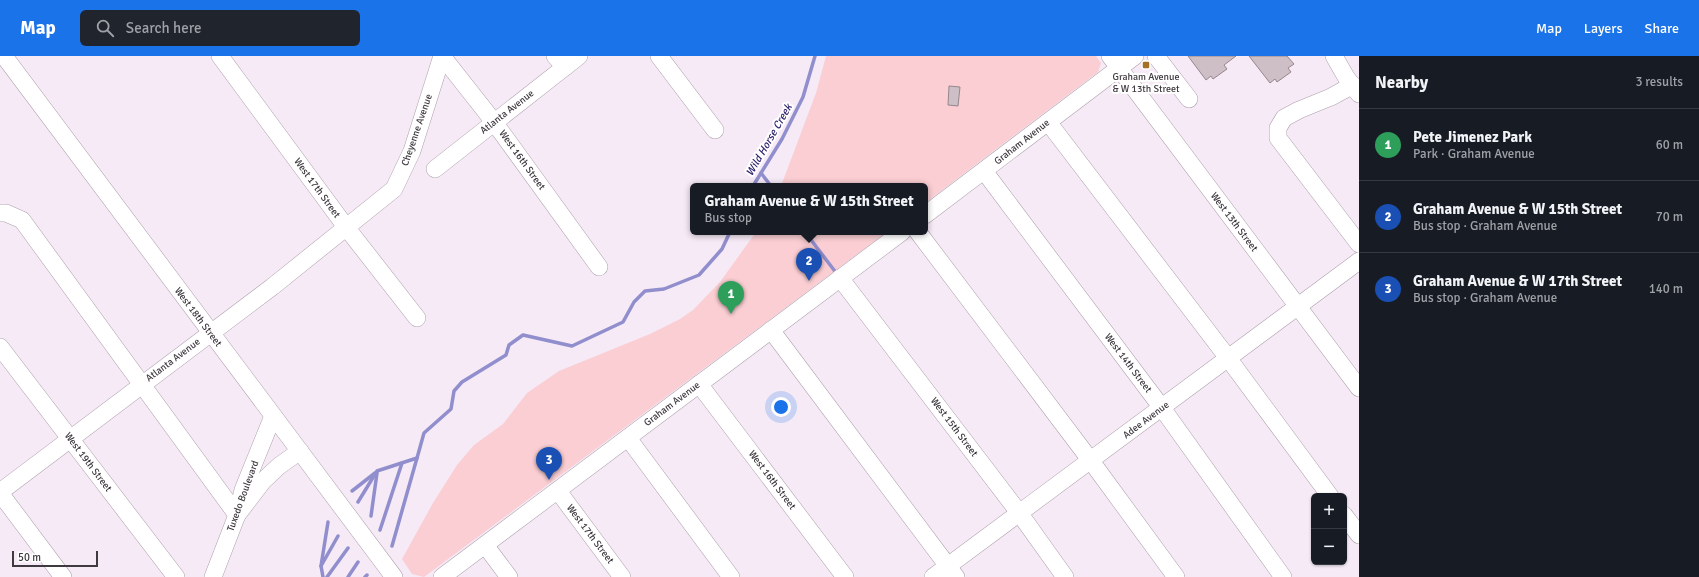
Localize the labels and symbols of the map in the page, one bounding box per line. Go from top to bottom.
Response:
marker: Graham Avenue & W 13th Street [1141,60,1151,70]
place label: Graham Avenue & W 13th Street [1112,71,1180,95]
street label: Atlanta Avenue [478,87,536,137]
street label: Cheyenne Avenue [399,92,435,168]
water label: Wild Horse Creek [743,101,796,178]
street label: Graham Avenue [992,117,1052,167]
street label: West 16th Street [496,128,548,193]
street label: West 17th Street [291,156,343,221]
street label: West 13th Street [1208,190,1261,254]
pin: 2 [796,248,822,281]
pin: 1 [718,281,744,314]
street label: West 18th Street [172,285,225,349]
street label: West 14th Street [1102,331,1155,395]
street label: Atlanta Avenue [143,336,203,384]
street label: Graham Avenue [642,379,702,429]
street label: West 15th Street [928,395,981,459]
your location [771,397,791,417]
street label: Adee Avenue [1120,399,1172,441]
street label: West 19th Street [62,430,115,494]
pin: 3 [536,447,562,480]
street label: West 16th Street [746,448,799,512]
street label: Tuxedo Boulevard [225,459,261,533]
street label: West 17th Street [564,502,617,566]
scale bar [12,549,98,568]

